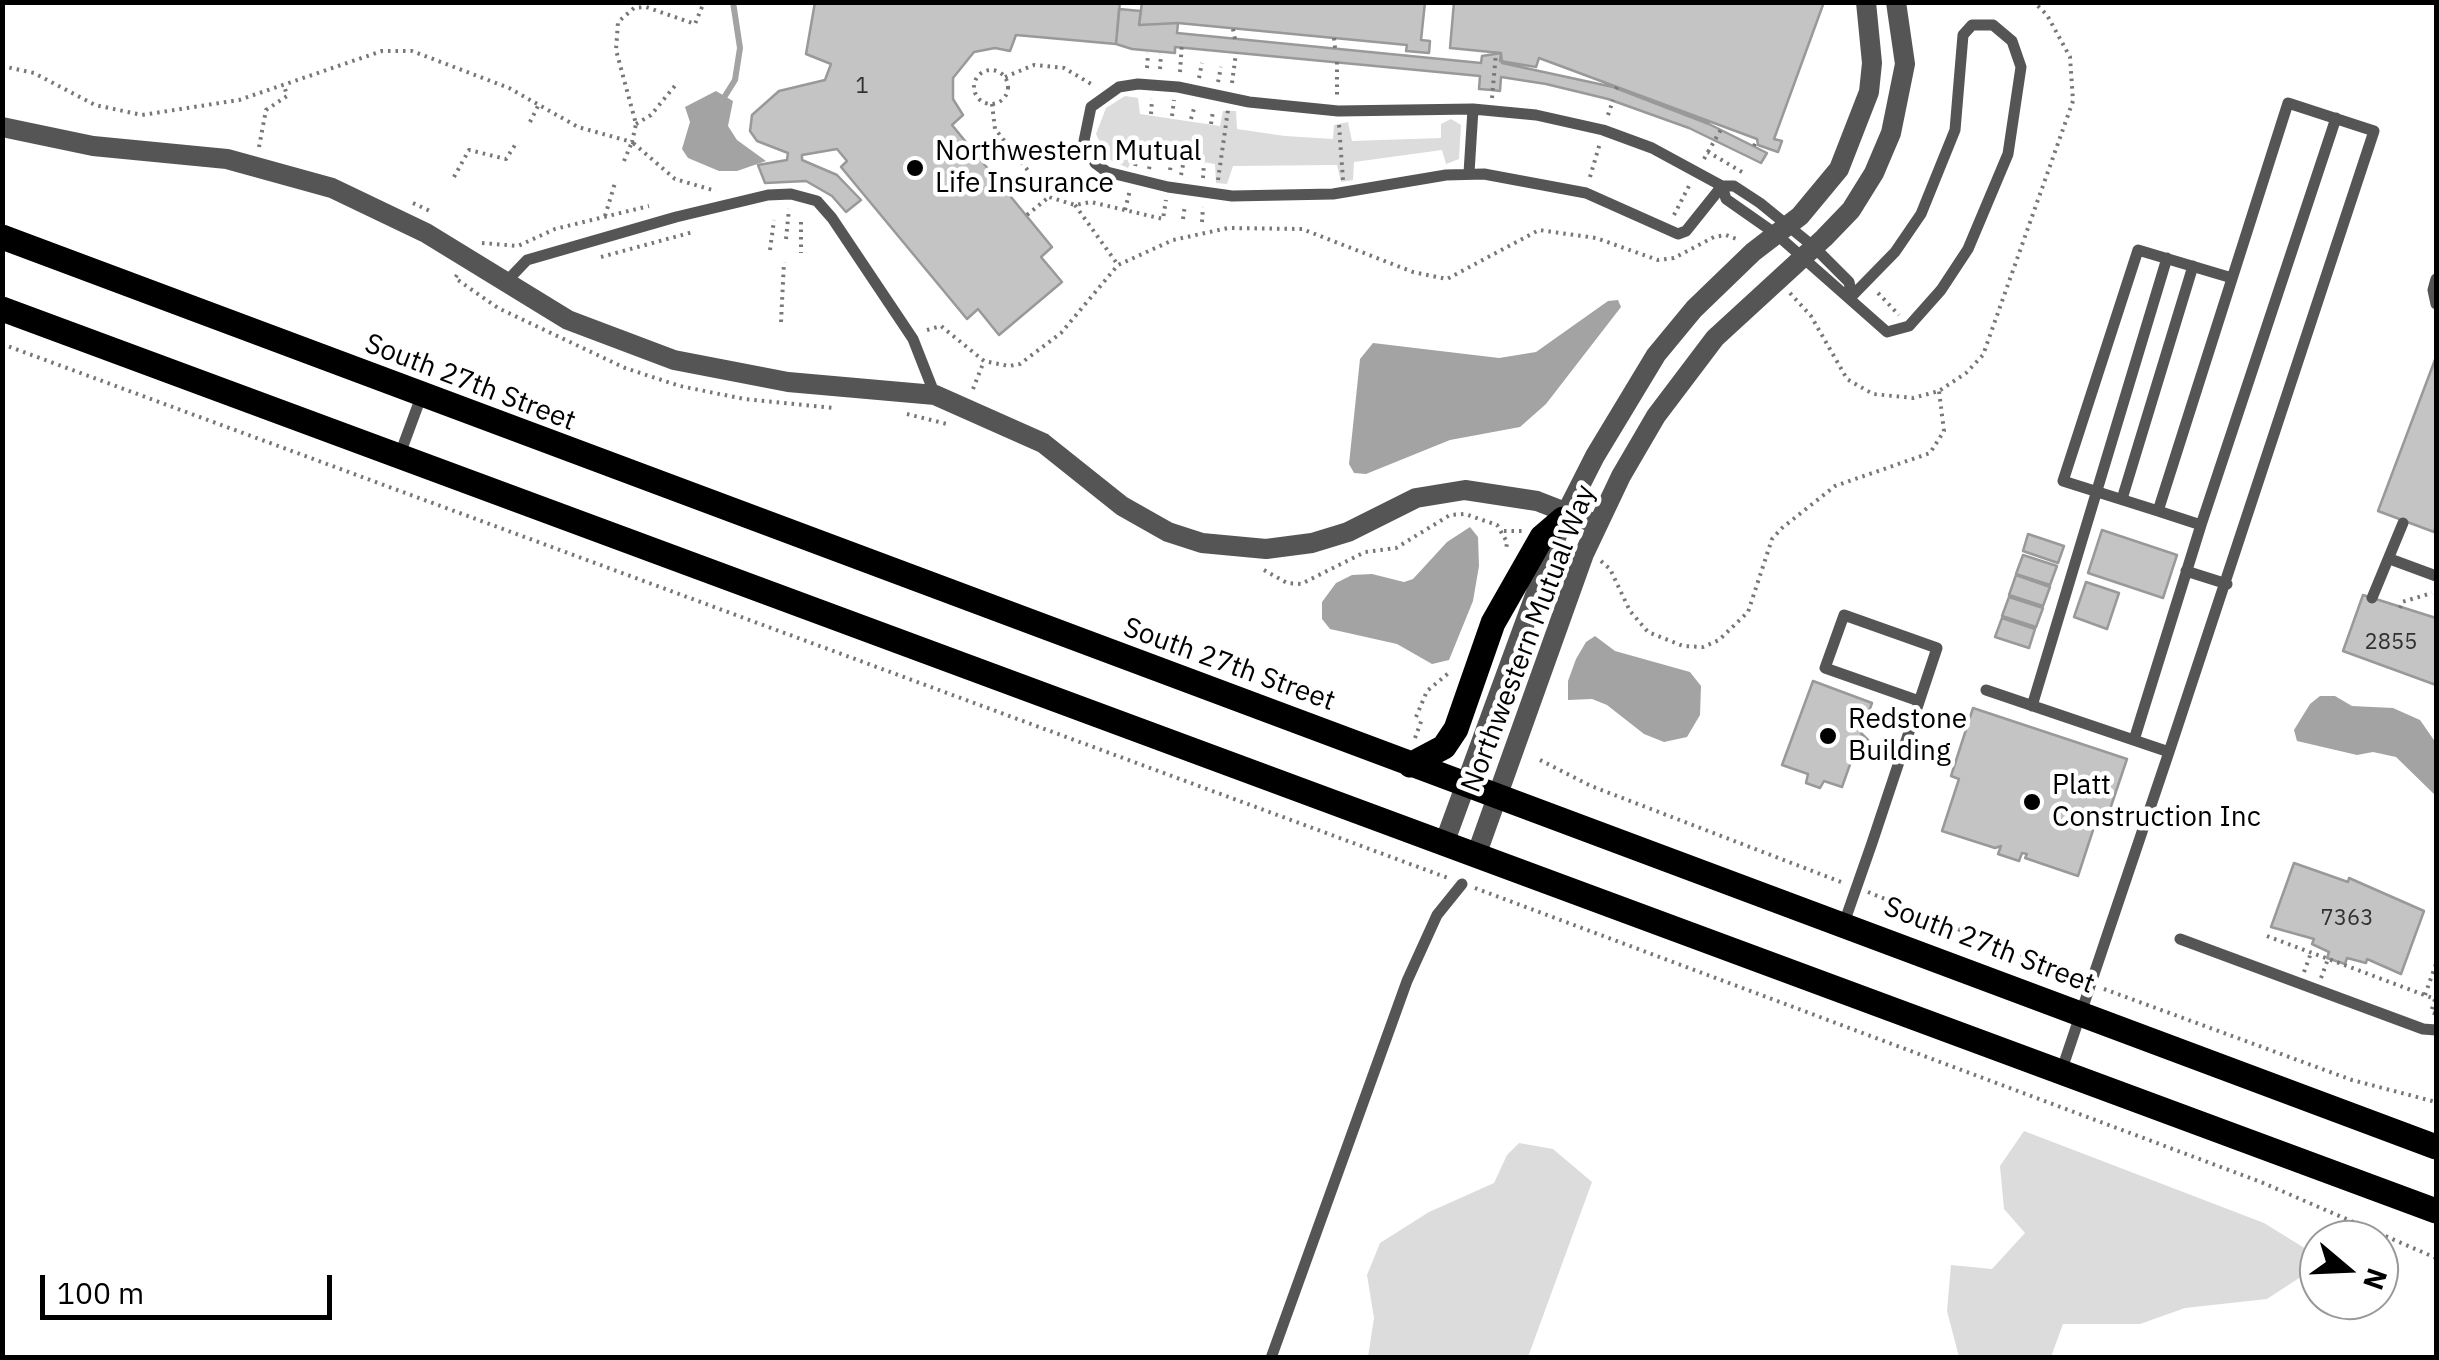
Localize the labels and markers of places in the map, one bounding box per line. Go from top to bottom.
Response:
place label: Northwestern Mutual Life Insurance [935,135,1201,201]
marker: Northwestern Mutual Life Insurance [904,157,926,179]
place label: Redstone Building [1848,703,1967,769]
marker: Redstone Building [1817,725,1839,747]
place label: Platt Construction Inc [2052,769,2261,835]
marker: Platt Construction Inc [2021,791,2043,813]

